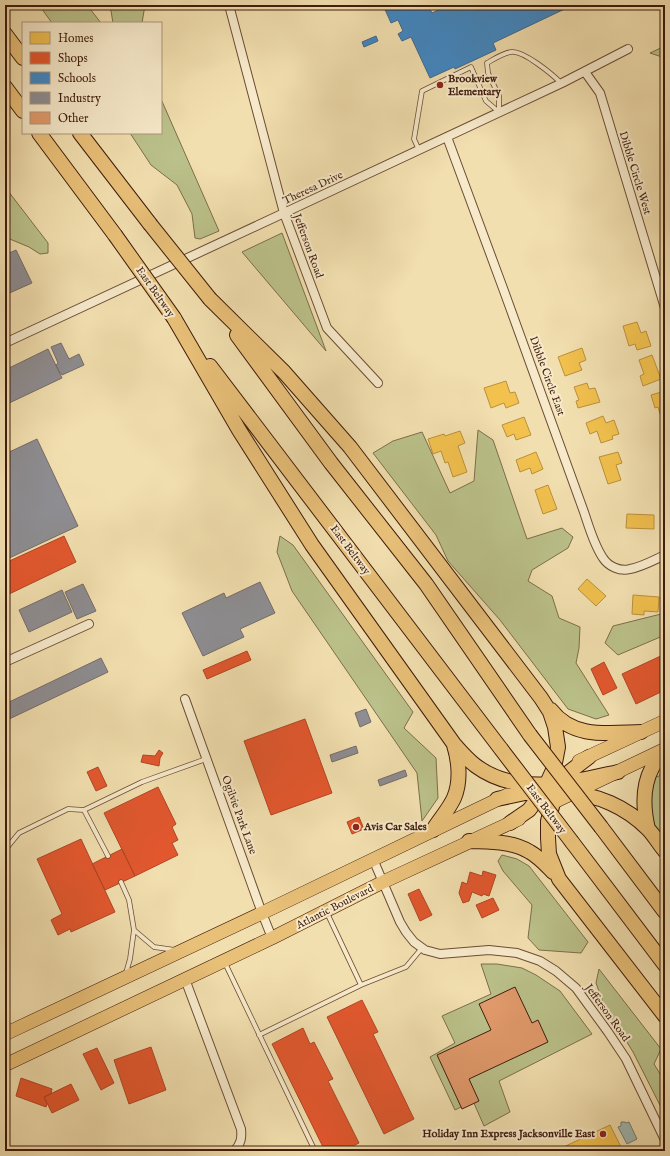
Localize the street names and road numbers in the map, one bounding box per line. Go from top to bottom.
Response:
street label: Dibble Circle West [616,130,654,217]
street label: Theresa Drive [281,168,345,208]
street label: Jefferson Road [289,210,326,280]
street label: East Beltway [132,264,178,321]
street label: Dibble Circle East [526,334,568,418]
street label: East Beltway [327,522,374,578]
street label: Ogilvie Park Lane [218,774,260,856]
street label: East Beltway [523,781,570,837]
street label: Atlantic Boulevard [293,881,376,933]
street label: Jefferson Road [580,980,633,1045]

